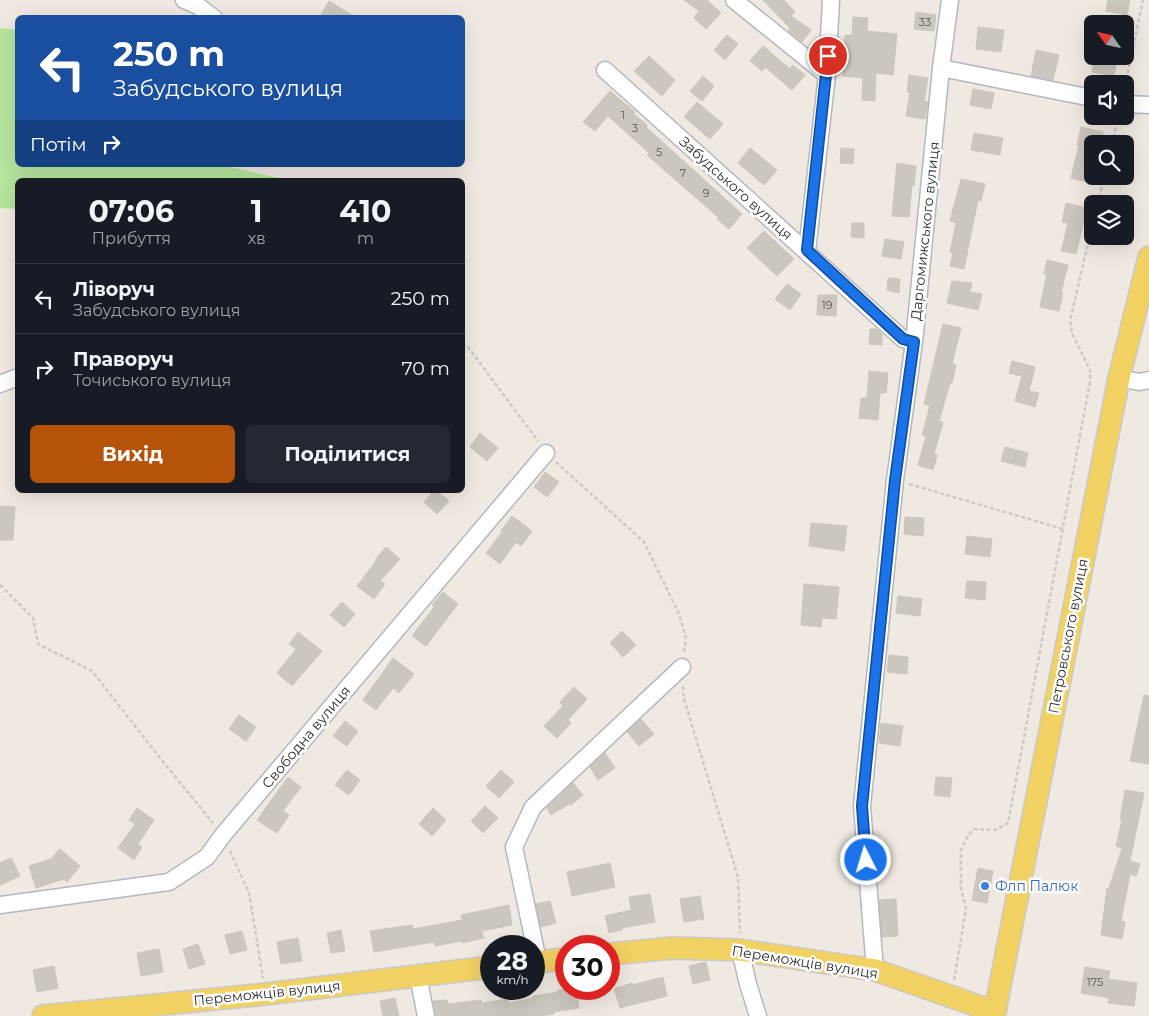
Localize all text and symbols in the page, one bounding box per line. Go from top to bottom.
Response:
house number: 33 [919,15,931,29]
north arrow [1084,15,1134,65]
map controls [1084,15,1134,245]
text: 250 m [113,32,225,75]
icon: left [30,35,95,100]
pin [807,35,849,77]
icon: arrive [814,42,842,70]
text: Забудського вулиця [113,75,343,102]
button: sound [1084,75,1134,125]
house number: 1 [621,108,625,122]
house number: 3 [632,121,638,135]
icon: right [97,130,125,158]
street label: Забудського вулиця [676,132,796,244]
text: Потім [30,133,87,156]
button: search [1084,135,1134,185]
street label: Даргомижського вулиця [907,140,943,322]
house number: 5 [656,145,662,159]
house number: 7 [680,166,686,180]
house number: 9 [703,186,710,200]
text: 07:06 [89,193,174,230]
text: 1 [251,193,263,230]
text: 410 [339,193,391,230]
button: layers [1084,195,1134,245]
text: Прибуття [92,229,171,248]
text: хв [248,229,266,248]
text: m [357,229,374,248]
text: Ліворуч [73,278,155,301]
icon: left [30,285,58,313]
text: 250 m [391,287,450,310]
house number: 19 [822,298,833,312]
text: Забудського вулиця [73,301,240,320]
text: Праворуч [73,348,174,371]
icon: right [30,355,58,383]
text: 70 m [401,357,450,380]
text: Точиського вулиця [73,371,231,390]
button: Вихід [30,425,235,483]
button: Поділитися [245,425,450,483]
street label: Петровського вулиця [1044,557,1092,715]
street label: Свободна вулиця [258,682,354,792]
position arrow [839,833,891,885]
place label: Флп Палюк [995,877,1078,895]
marker: Флп Палюк [979,880,991,892]
speed limit sign: 30 [555,935,620,1000]
street label: Переможців вулиця [731,942,879,982]
text: 28 [497,946,528,976]
text: km/h [496,972,529,987]
house number: 175 [1087,975,1103,989]
street label: Переможців вулиця [193,976,341,1010]

